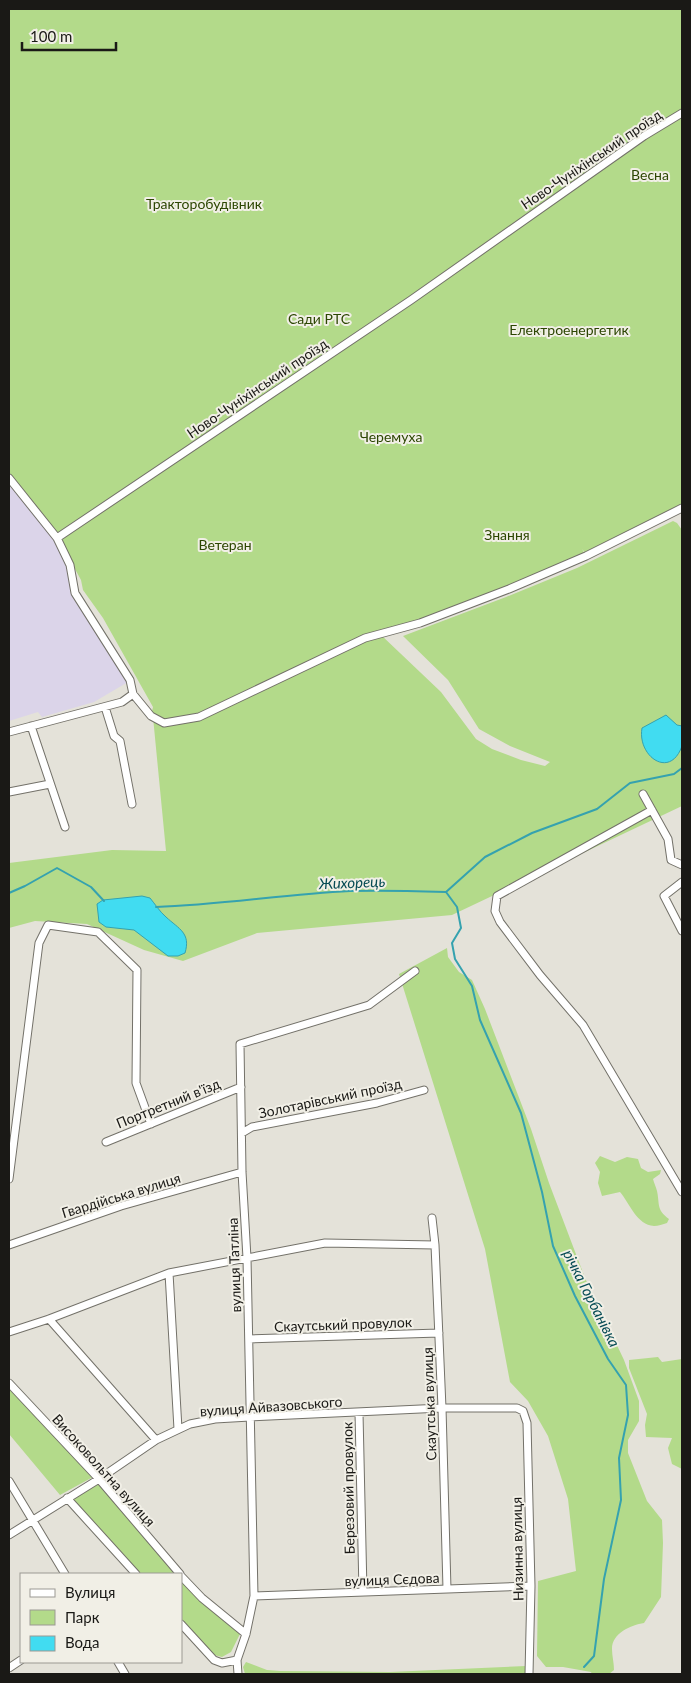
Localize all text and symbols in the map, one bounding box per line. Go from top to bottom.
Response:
scale bar [22,20,116,52]
text: 100 m [30,27,72,45]
street label: Ново-Чуніхінський проїзд [517,105,665,212]
park label: Весна [631,166,669,183]
park label: Тракторобудівник [146,195,263,212]
park label: Сади РТС [288,310,351,327]
park label: Електроенергетик [509,321,629,338]
street label: Ново-Чуніхінський проїзд [183,334,331,441]
park label: Черемуха [360,428,422,445]
park label: Знання [484,526,530,543]
park label: Ветеран [198,536,252,553]
water label: Жихорець [317,872,386,892]
street label: Портретний в'їзд [114,1074,223,1132]
street label: Золотарівський проїзд [257,1074,403,1121]
street label: Гвардійська вулиця [59,1169,183,1221]
street label: вулиця Татліна [224,1217,244,1313]
water label: річка Горбанівка [560,1246,624,1350]
street label: Скаутський провулок [274,1313,413,1335]
street label: Скаутська вулиця [419,1347,439,1461]
street label: вулиця Айвазовського [199,1393,343,1419]
street label: Високовольтна вулиця [49,1410,159,1530]
street label: Березовий провулок [338,1421,358,1554]
street label: Низинна вулиця [508,1497,526,1601]
street label: вулиця Сєдова [344,1569,440,1589]
legend [20,1573,182,1663]
text: Вулиця [65,1583,115,1601]
text: Парк [65,1608,100,1626]
text: Вода [65,1633,100,1651]

